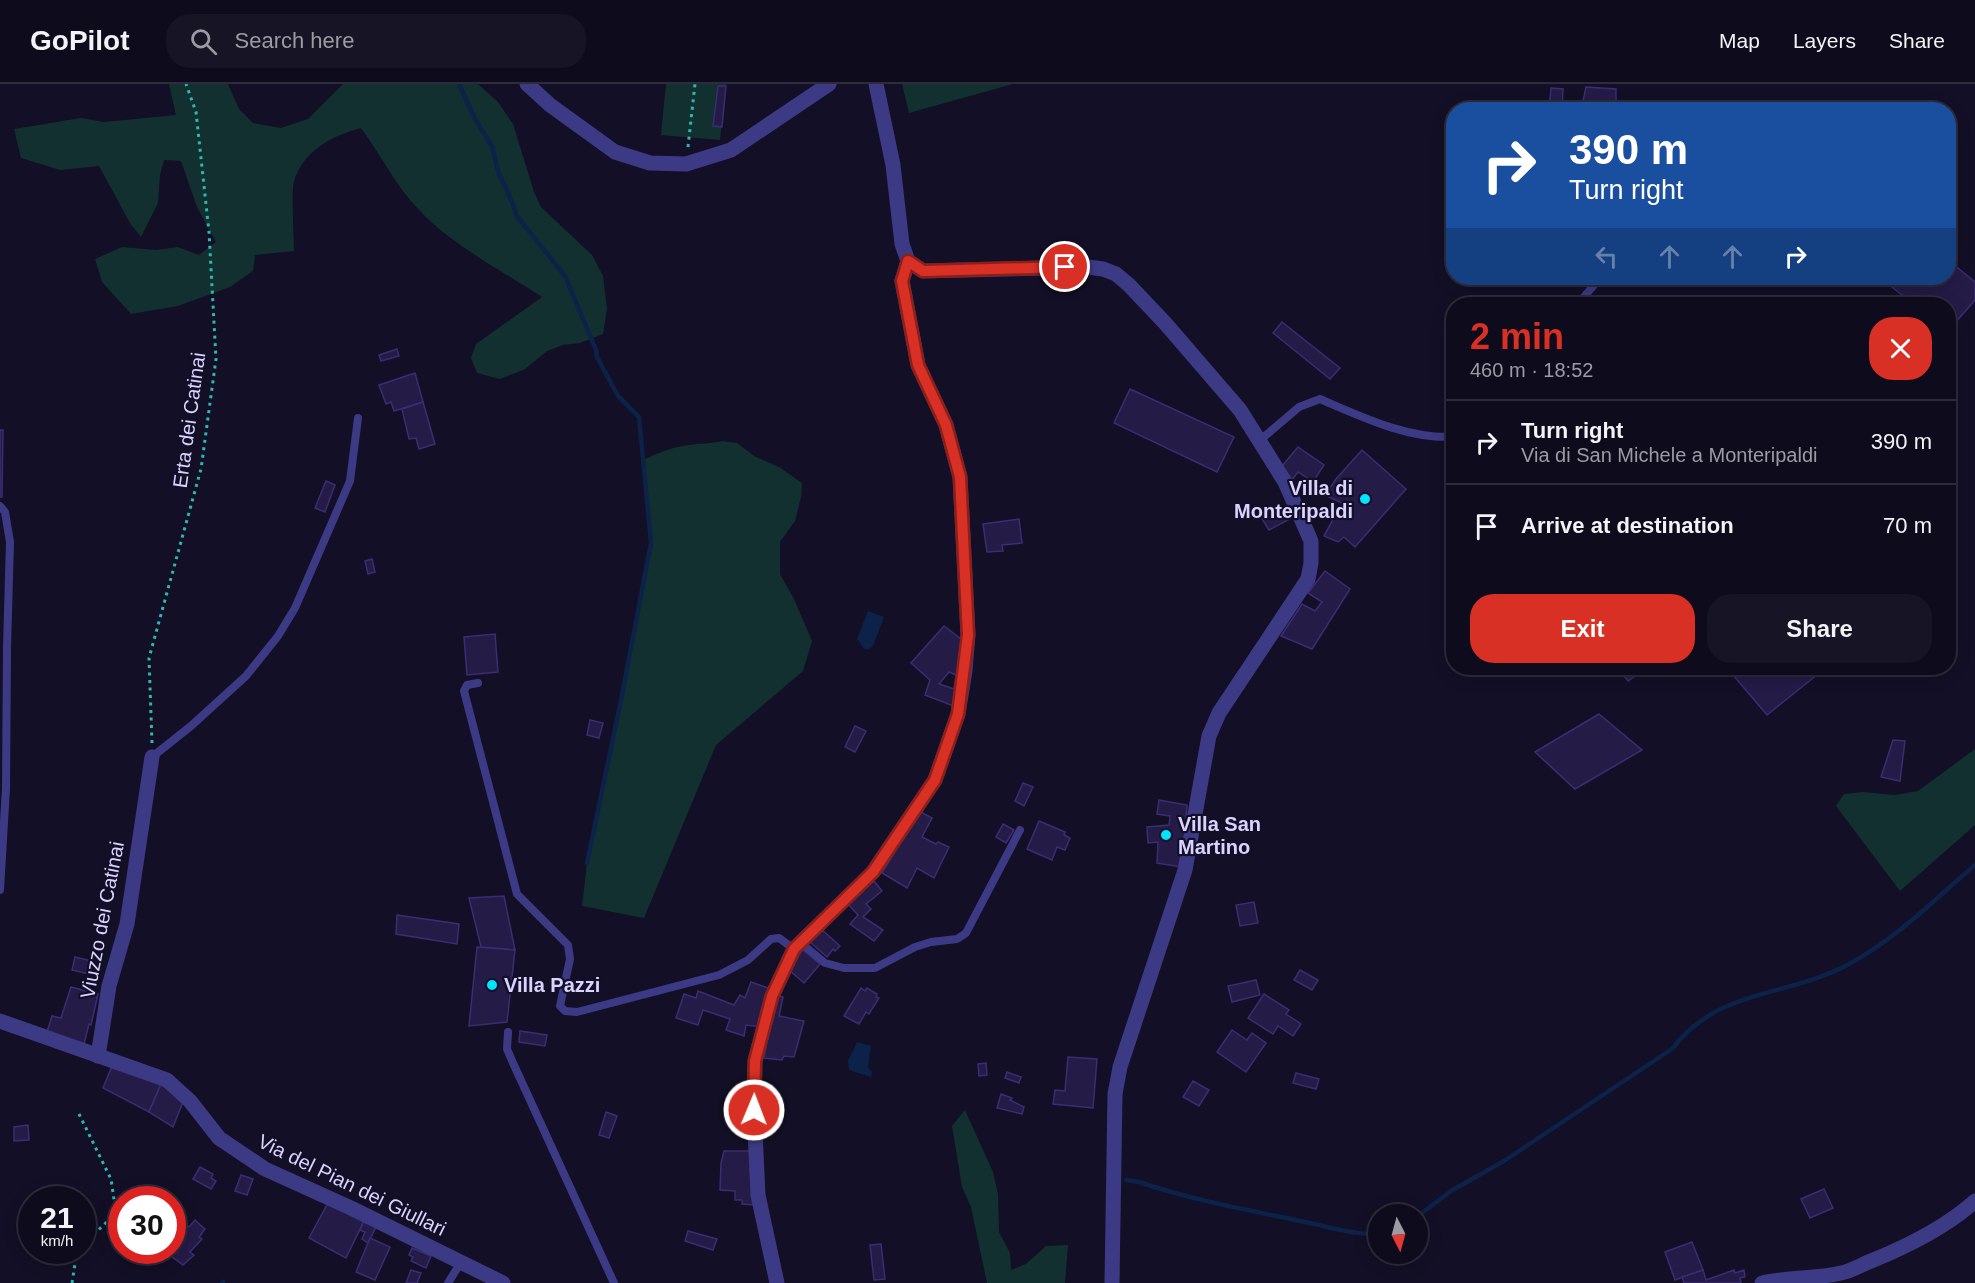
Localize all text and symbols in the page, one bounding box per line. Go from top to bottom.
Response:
search box [166,14,586,68]
text: GoPilot [30,25,130,56]
icon: search [187,25,220,58]
text: Search here [235,28,354,53]
text: Map [1719,29,1760,52]
text: Layers [1793,29,1856,52]
text: Share [1889,29,1945,52]
icon: right [1470,126,1548,204]
text: 390 m [1569,126,1688,173]
text: Turn right [1569,175,1684,205]
icon: left [1590,240,1623,273]
icon: ahead [1653,240,1686,273]
icon: ahead [1716,240,1749,273]
icon: right [1779,240,1812,273]
pin [1039,241,1090,292]
icon: arrive [1048,250,1081,283]
text: 2 min [1470,316,1564,357]
button: close [1869,317,1932,380]
street label: Erta dei Catinai [169,351,209,489]
text: 460 m · 18:52 [1470,359,1593,381]
text: Turn right [1521,418,1623,443]
icon: right [1470,426,1503,459]
text: 390 m [1871,429,1932,454]
text: Via di San Michele a Monteripaldi [1521,444,1817,466]
place label: Villa di Monteripaldi [1234,477,1353,522]
marker: Villa di Monteripaldi [1358,492,1372,506]
icon: arrive [1470,510,1503,543]
text: Arrive at destination [1521,513,1734,538]
text: 70 m [1883,513,1932,538]
button: Exit [1470,594,1695,663]
button: Share [1707,594,1932,663]
place label: Villa San Martino [1178,813,1261,858]
marker: Villa San Martino [1159,828,1173,842]
street label: Viuzzo dei Catinai [76,840,128,1000]
place label: Villa Pazzi [504,974,600,996]
marker: Villa Pazzi [485,978,499,992]
position arrow [722,1078,786,1142]
street label: Via del Pian dei Giullari [254,1130,450,1240]
speed limit sign: 30 [108,1186,186,1264]
text: 21 [40,1201,74,1234]
north arrow [1368,1204,1428,1264]
map controls [1368,1204,1428,1264]
text: km/h [41,1232,73,1249]

